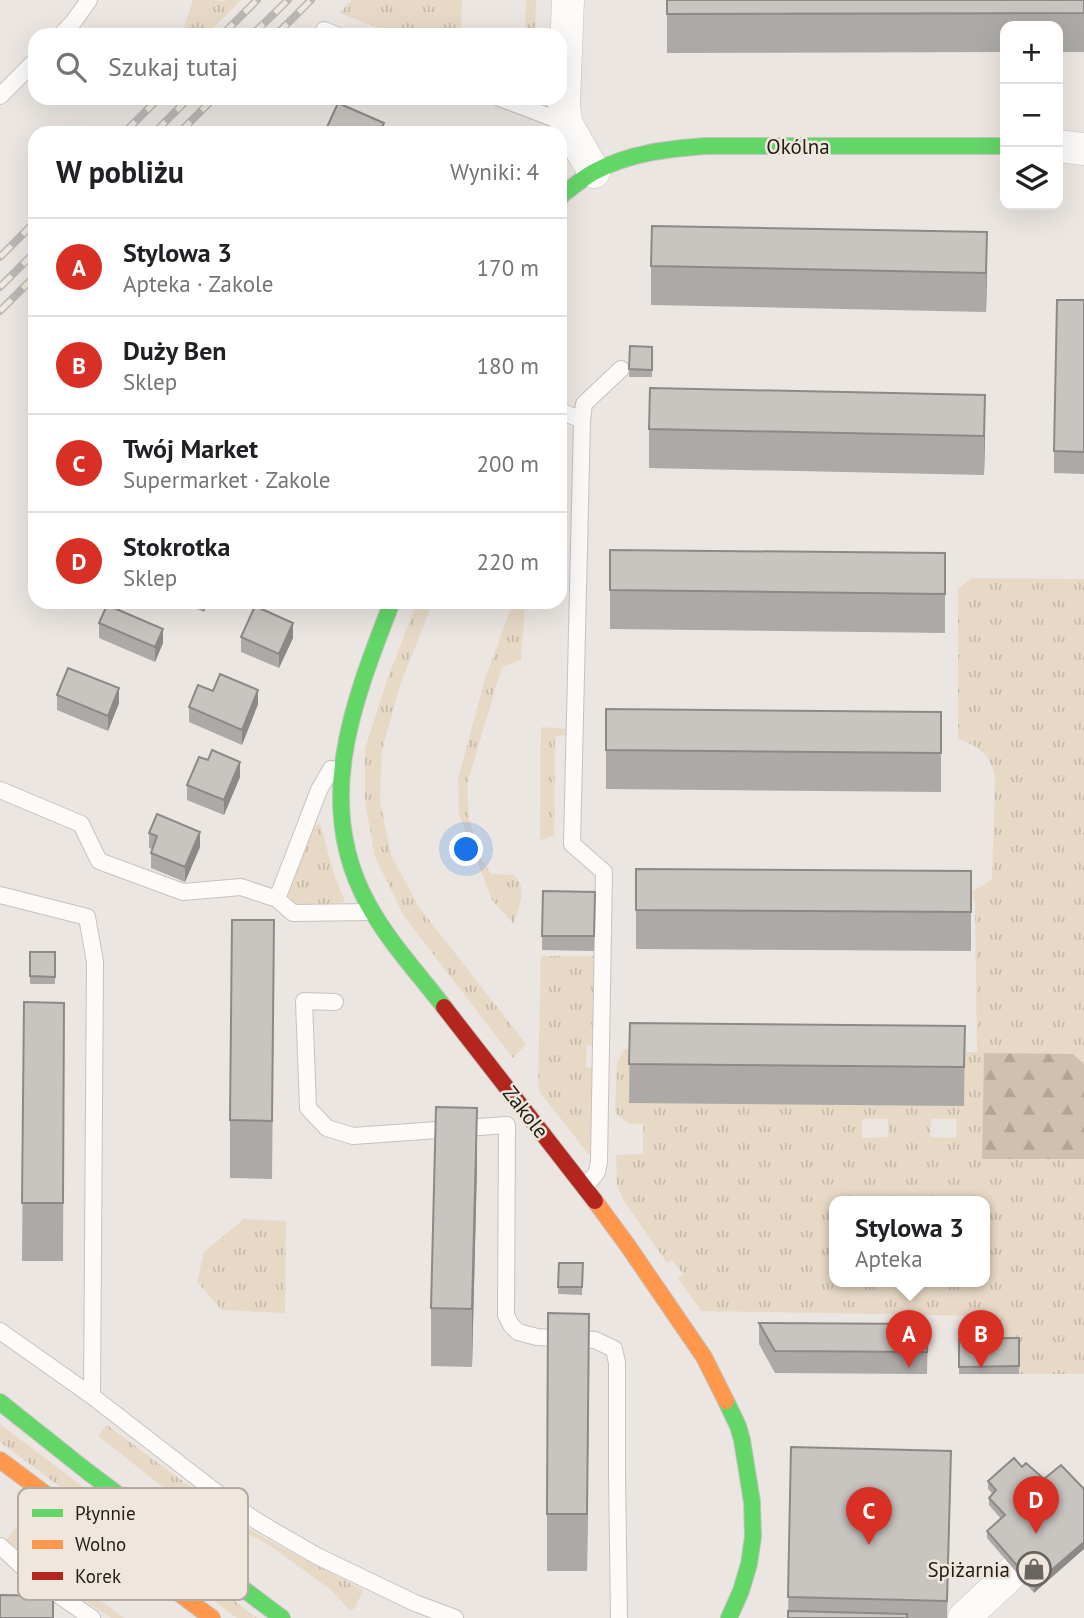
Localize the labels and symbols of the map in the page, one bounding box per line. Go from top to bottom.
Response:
street label: Okólna [766,133,830,160]
your location [449,832,483,866]
street label: Zakole [497,1080,555,1144]
pin: A [886,1310,932,1368]
pin: B [958,1310,1004,1368]
pin: D [1013,1476,1059,1534]
pin: C [846,1487,892,1545]
legend [18,1488,248,1600]
text: Płynnie [75,1501,136,1525]
text: Wolno [75,1532,126,1556]
shop icon: Spiżarnia [1015,1550,1053,1588]
place label: Spiżarnia [927,1556,1010,1583]
text: Korek [75,1564,121,1588]

